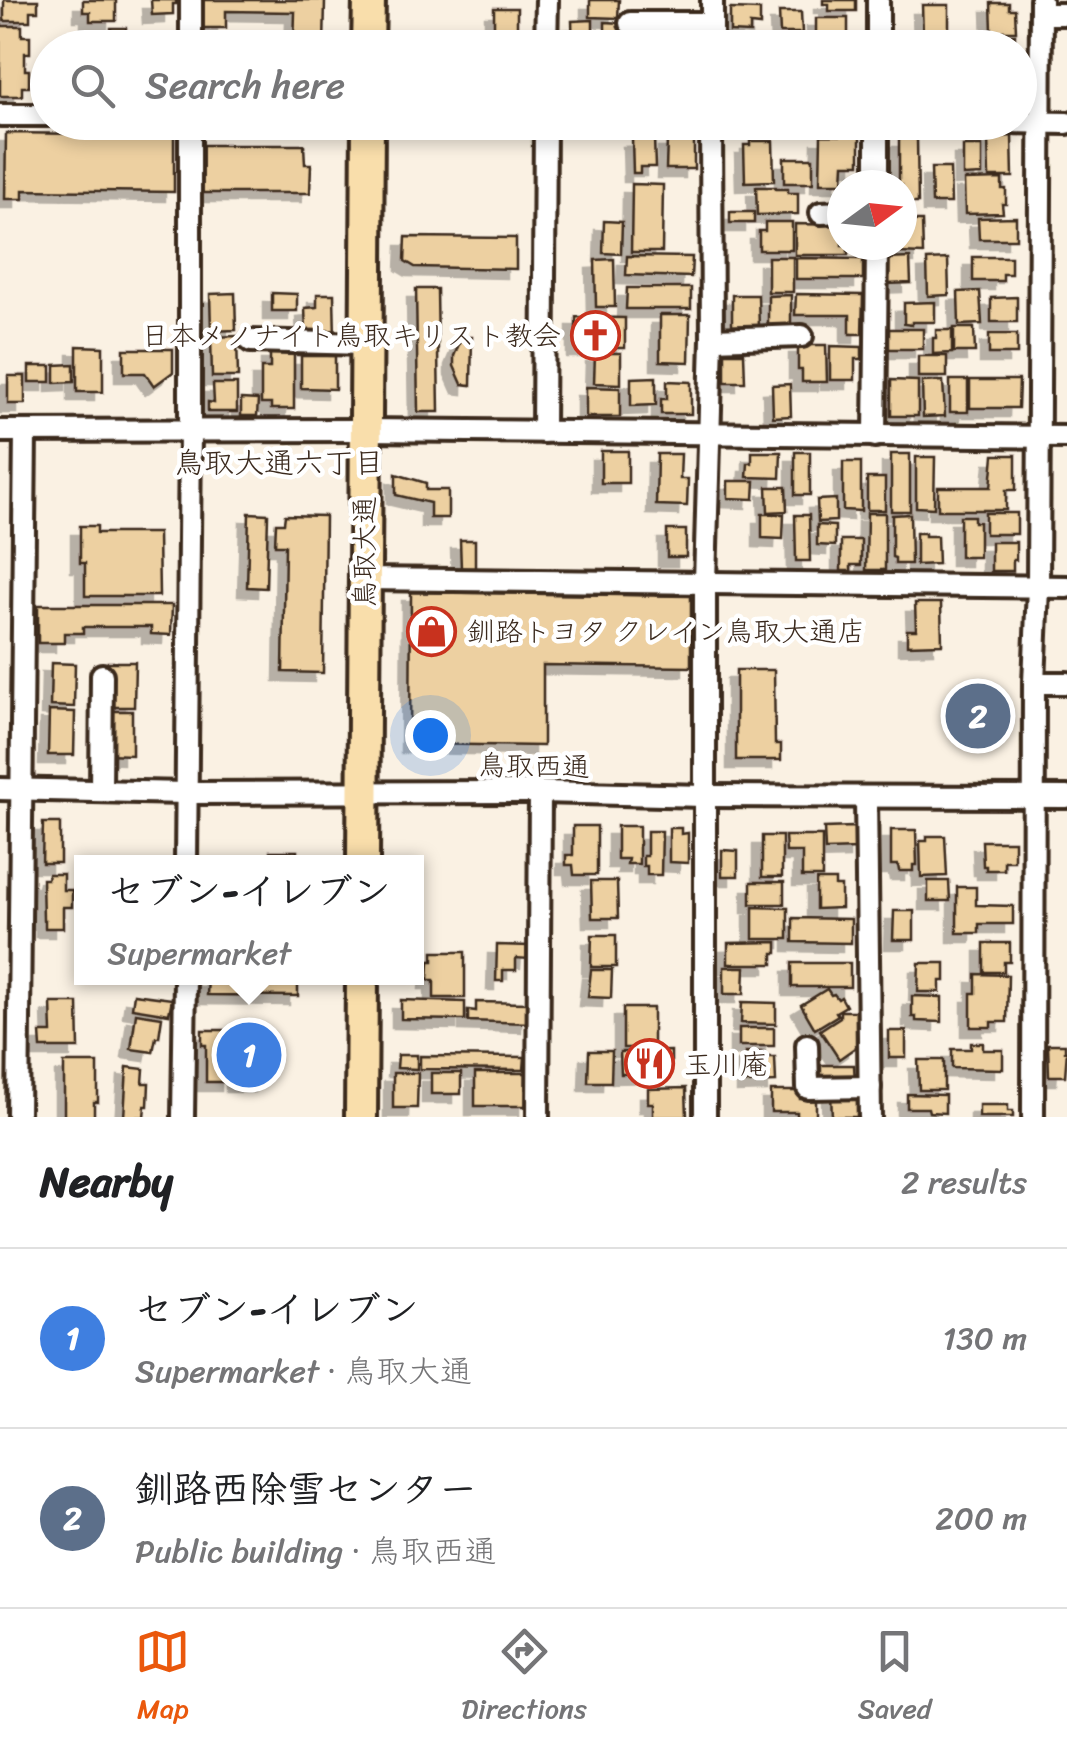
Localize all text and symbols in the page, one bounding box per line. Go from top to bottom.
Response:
search box [30,30,1037,140]
text: Search here [145,52,345,119]
icon: search [65,58,120,113]
north arrow [827,170,917,260]
church icon: 日本メノナイト鳥取キリスト教会 [570,309,622,361]
place label: 日本メノナイト鳥取キリスト教会 [141,311,561,360]
district label: 鳥取大通六丁目 [174,436,384,490]
street label: 鳥取大通 [340,496,389,608]
shop icon: 釧路トヨタ クレイン鳥取大通店 [406,605,458,657]
place label: 釧路トヨタ クレイン鳥取大通店 [467,607,865,656]
pin: 2 [946,678,1010,754]
your location [405,710,456,761]
street label: 鳥取西通 [478,741,590,791]
popup [74,855,424,985]
text: セブン-イレブン [107,858,391,925]
text: Supermarket [107,925,291,982]
pin: 1 [216,1018,282,1092]
restaurant icon: 玉川庵 [623,1038,675,1090]
place label: 玉川庵 [684,1040,768,1089]
text: Nearby [40,1145,173,1219]
text: 2 results [901,1154,1027,1211]
text: セブン-イレブン [135,1276,419,1343]
text: 1 [66,1310,79,1367]
text: 130 m [943,1310,1027,1367]
text: Supermarket · 鳥取大通 [135,1343,472,1400]
text: 釧路西除雪センター [135,1456,477,1523]
text: 2 [63,1490,82,1547]
text: 200 m [935,1490,1027,1547]
text: Public building · 鳥取西通 [135,1523,496,1580]
tab: Map [135,1624,190,1733]
tab: Directions [461,1624,587,1733]
tab: Saved [858,1624,932,1733]

